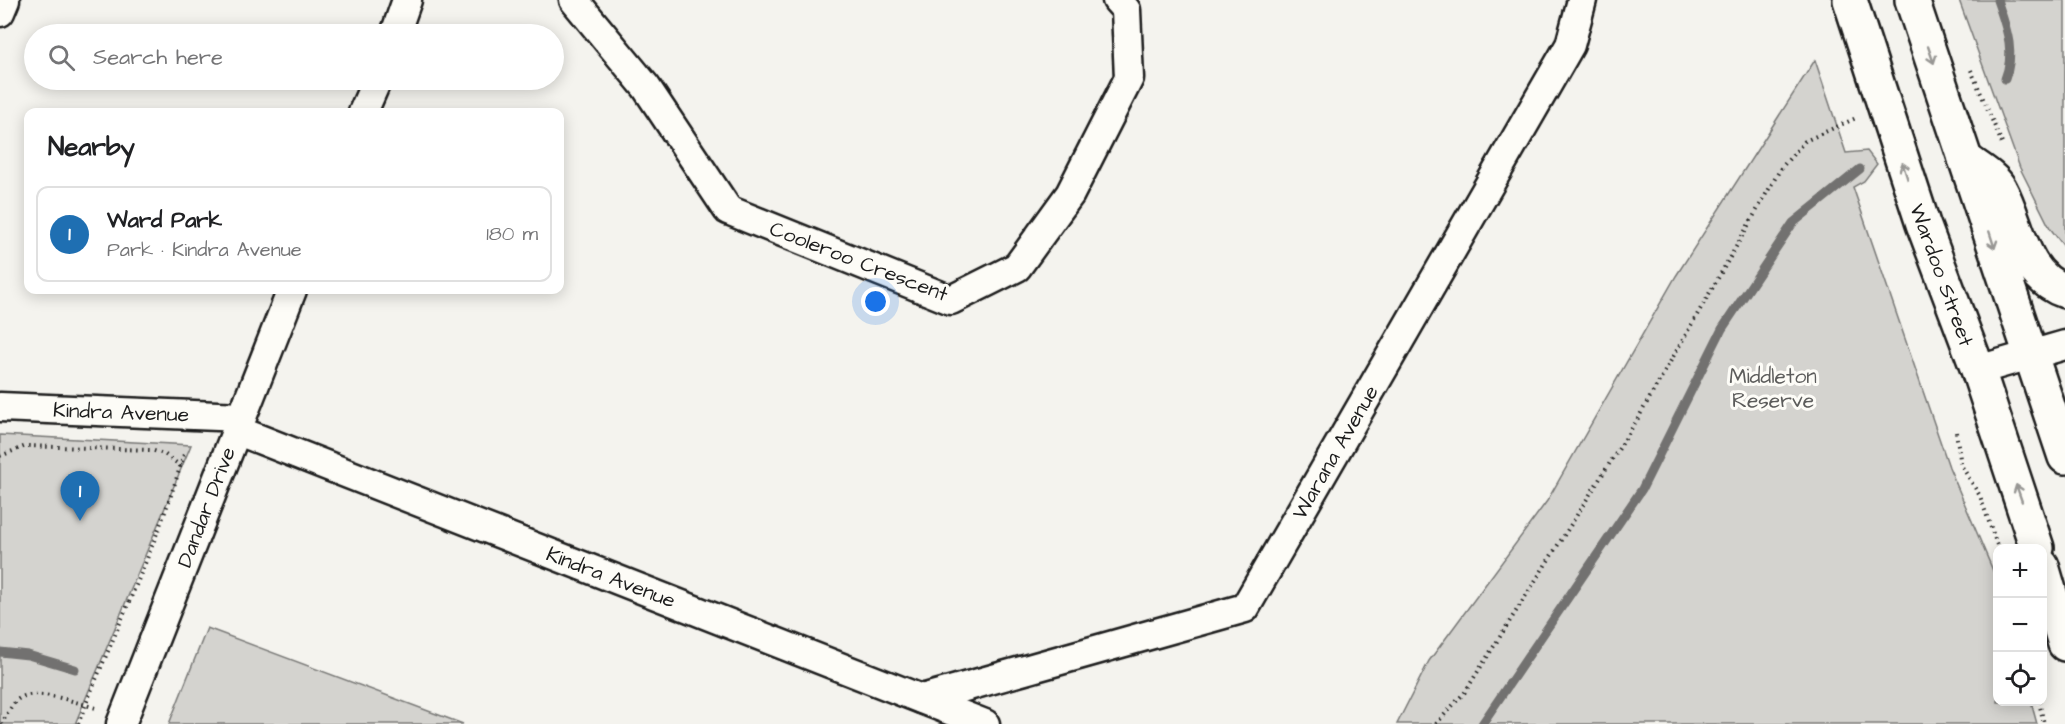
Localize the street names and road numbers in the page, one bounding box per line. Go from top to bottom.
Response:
street label: Wardoo Street [1902,200,1981,351]
street label: Cooleroo Crescent [766,214,953,309]
street label: Warana Avenue [1285,380,1386,525]
street label: Kindra Avenue [52,396,189,429]
street label: Dandar Drive [170,443,243,572]
street label: Kindra Avenue [542,540,680,615]

